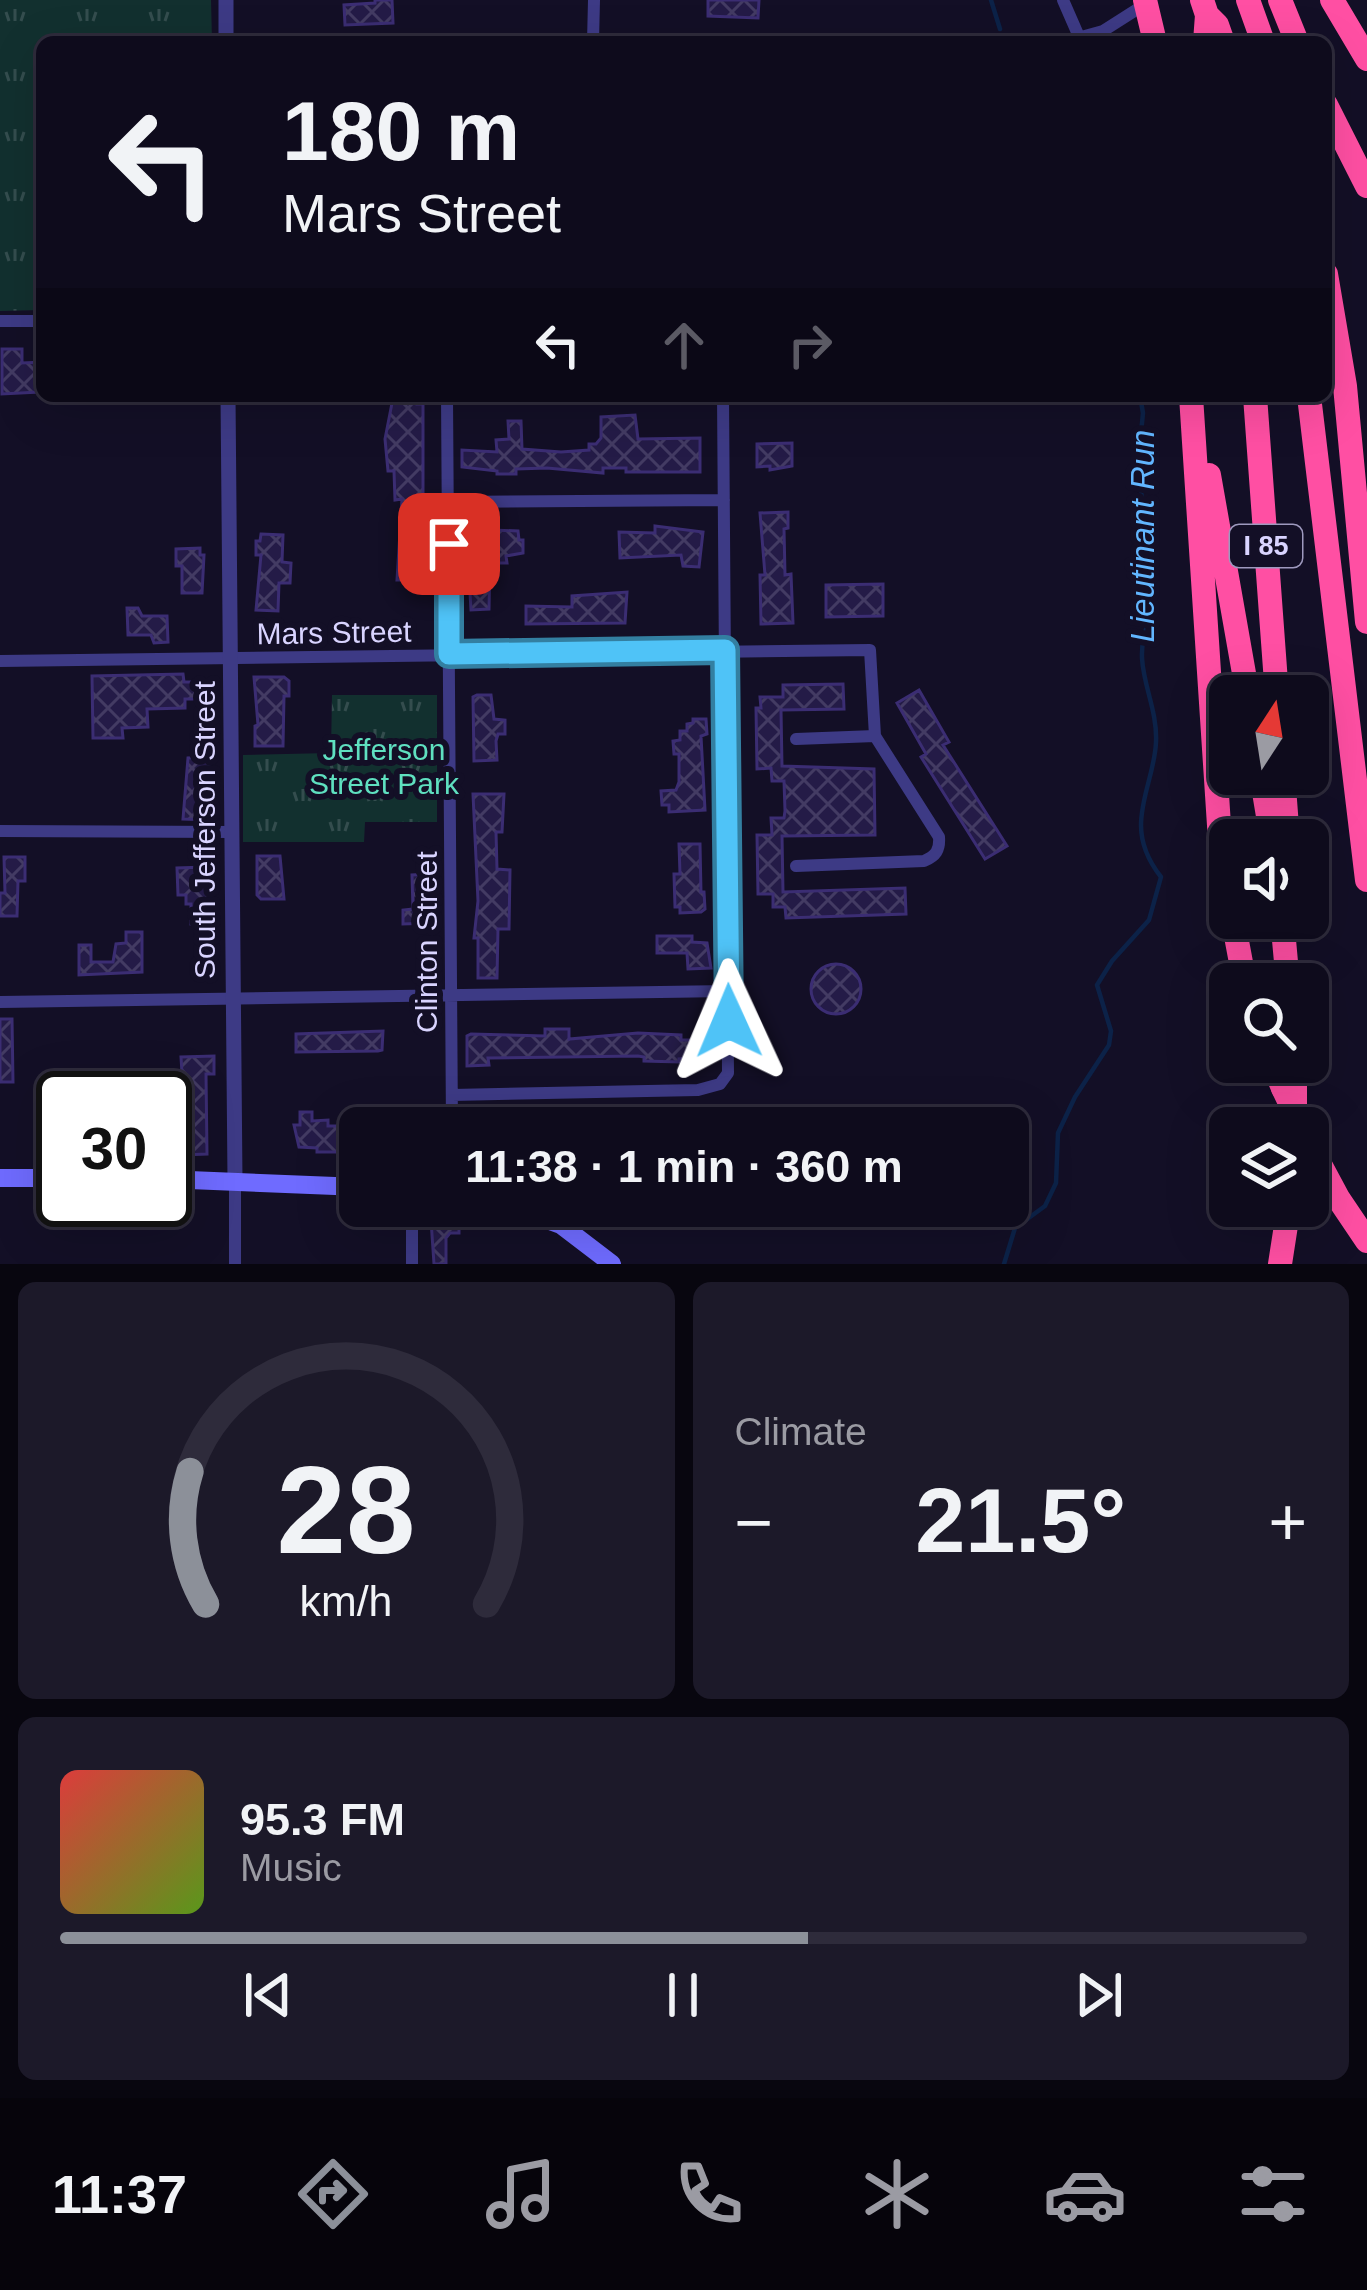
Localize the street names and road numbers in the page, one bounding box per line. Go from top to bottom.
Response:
road number: I 85 [1230,525,1302,567]
street label: Mars Street [256,615,412,650]
street label: South Jefferson Street [188,680,221,979]
street label: Clinton Street [410,850,443,1033]

